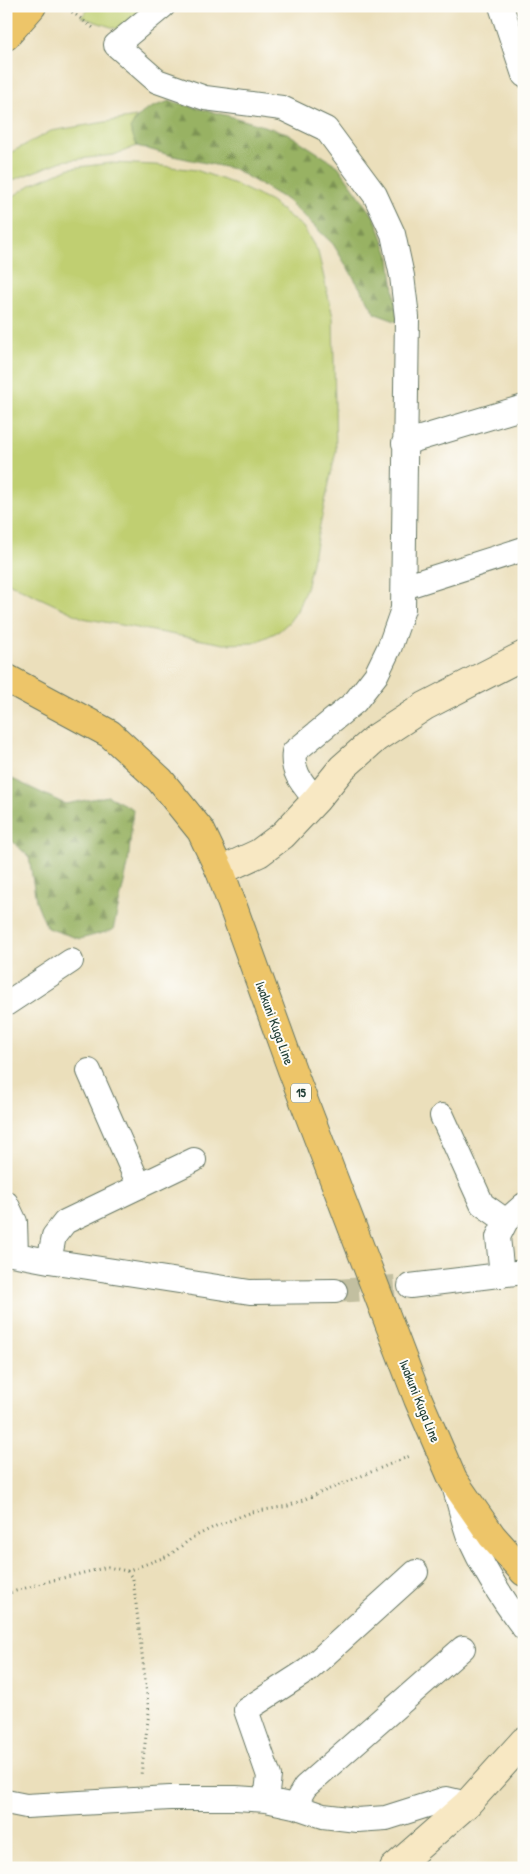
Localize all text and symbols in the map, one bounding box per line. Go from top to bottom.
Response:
street label: Iwakuni Kuga Line [251,978,299,1068]
road number: 15 [291,1084,311,1102]
street label: Iwakuni Kuga Line [394,1357,446,1446]

